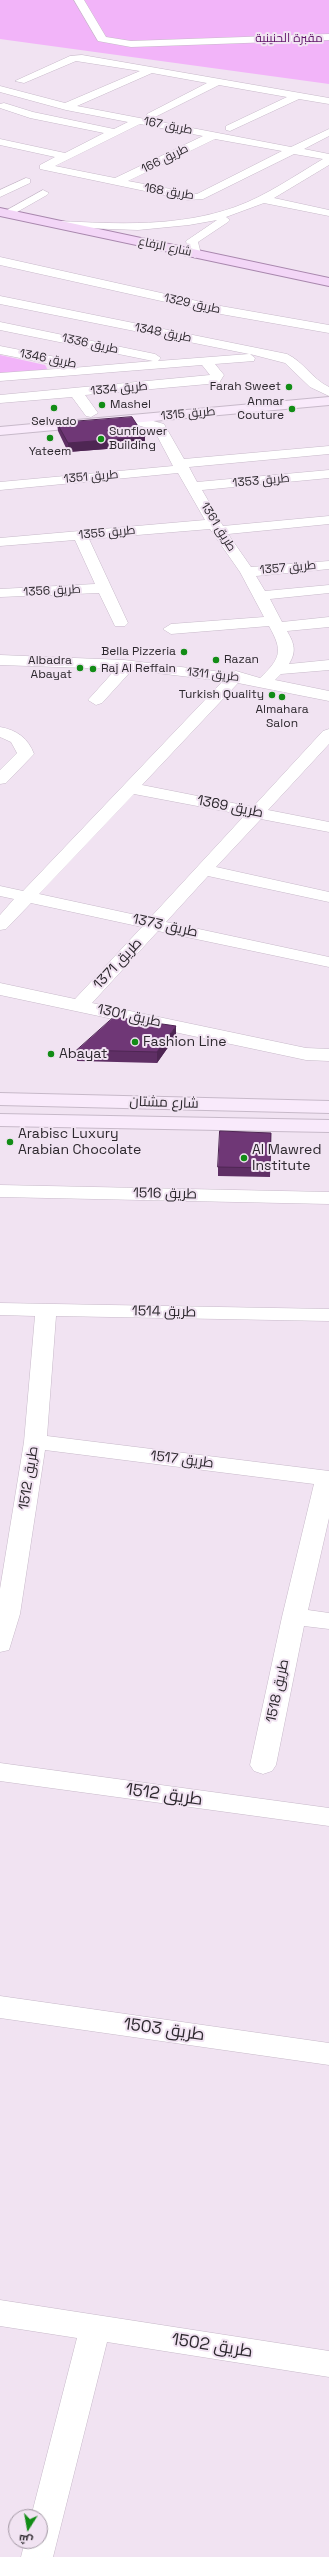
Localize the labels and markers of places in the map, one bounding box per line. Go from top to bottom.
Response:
place label: Farah Sweet [210,380,281,394]
marker: Farah Sweet [284,382,294,392]
place label: Anmar Couture [237,395,284,423]
place label: Mashel [110,398,151,412]
marker: Mashel [97,400,107,410]
marker: Selvado [49,403,59,413]
marker: Anmar Couture [287,404,297,414]
place label: Selvado [31,415,77,429]
place label: Sunflower Building [109,425,167,453]
marker: Yateem [45,433,55,443]
marker: Sunflower Building [96,434,106,444]
place label: Yateem [29,445,71,459]
place label: Bella Pizzeria [101,645,176,659]
marker: Bella Pizzeria [179,647,189,657]
place label: Razan [224,653,259,667]
place label: Albadra Abayat [28,654,72,682]
marker: Razan [211,655,221,665]
place label: Raj Al Reffain [101,662,176,676]
marker: Albadra Abayat [75,663,85,673]
marker: Raj Al Reffain [88,664,98,674]
place label: Turkish Quality [179,688,264,702]
marker: Turkish Quality [267,690,277,700]
marker: Almahara Salon [277,692,287,702]
place label: Almahara Salon [255,703,309,731]
place label: Fashion Line [143,1034,227,1050]
marker: Fashion Line [130,1037,140,1047]
place label: Abayat [59,1046,107,1062]
marker: Abayat [46,1049,56,1059]
place label: Arabisc Luxury Arabian Chocolate [18,1126,141,1158]
marker: Arabisc Luxury Arabian Chocolate [5,1137,15,1147]
place label: Al Mawred Institute [252,1142,321,1174]
marker: Al Mawred Institute [239,1153,249,1163]

